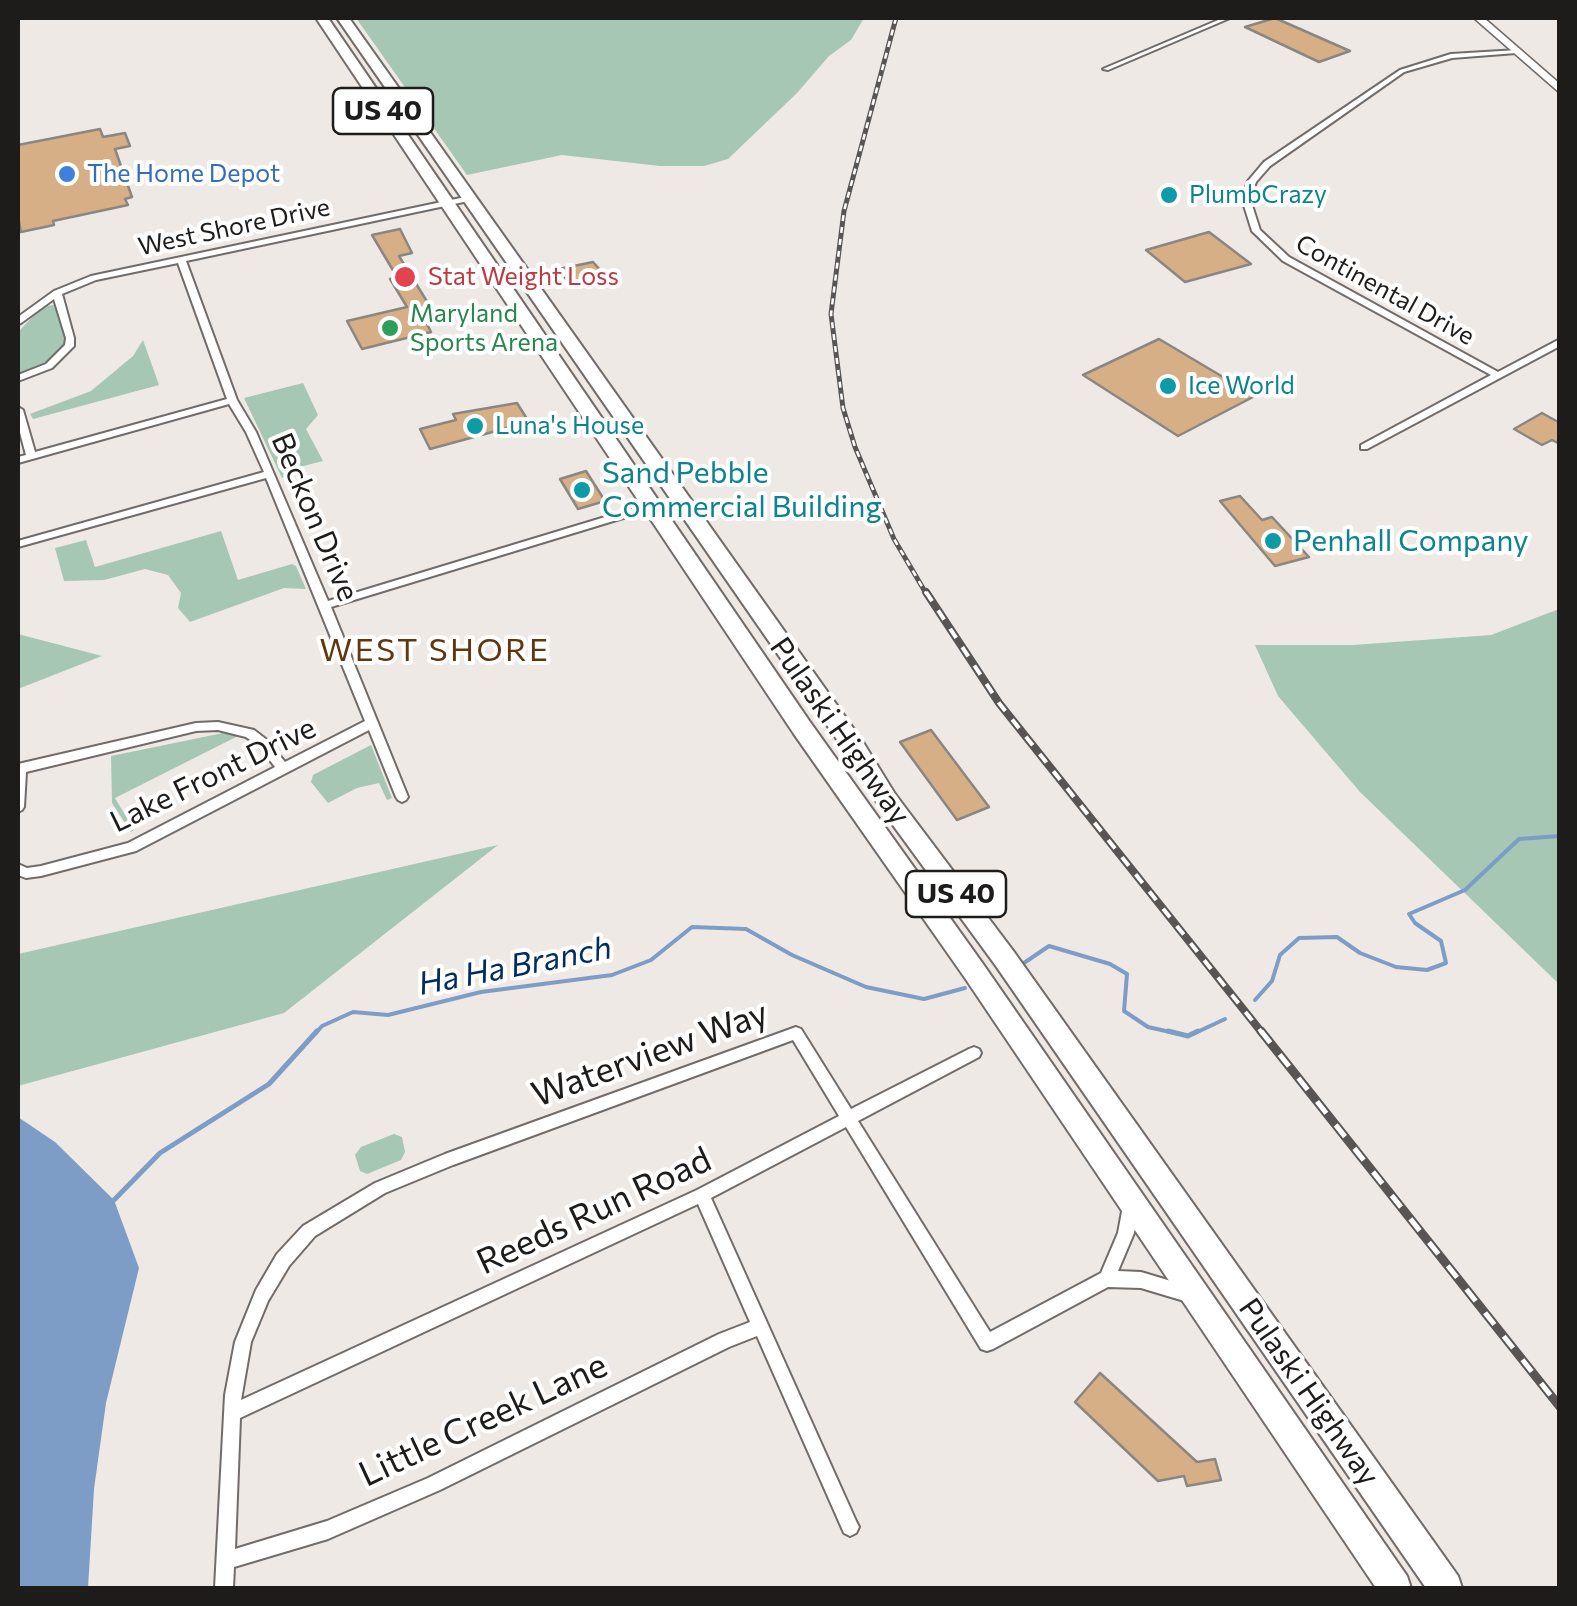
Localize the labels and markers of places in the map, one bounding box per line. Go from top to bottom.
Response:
place label: The Home Depot [87,159,280,189]
marker: The Home Depot [56,163,78,185]
place label: PlumbCrazy [1189,180,1327,210]
marker: PlumbCrazy [1158,184,1180,206]
place label: Stat Weight Loss [428,262,619,292]
marker: Stat Weight Loss [392,264,418,290]
place label: Maryland Sports Arena [410,299,558,358]
marker: Maryland Sports Arena [379,317,401,339]
place label: Ice World [1188,371,1295,401]
marker: Ice World [1157,375,1179,397]
place label: Luna's House [495,411,644,441]
marker: Luna's House [464,415,486,437]
place label: Sand Pebble Commercial Building [602,455,882,526]
marker: Sand Pebble Commercial Building [571,479,593,501]
place label: Penhall Company [1293,523,1529,559]
marker: Penhall Company [1262,530,1284,552]

